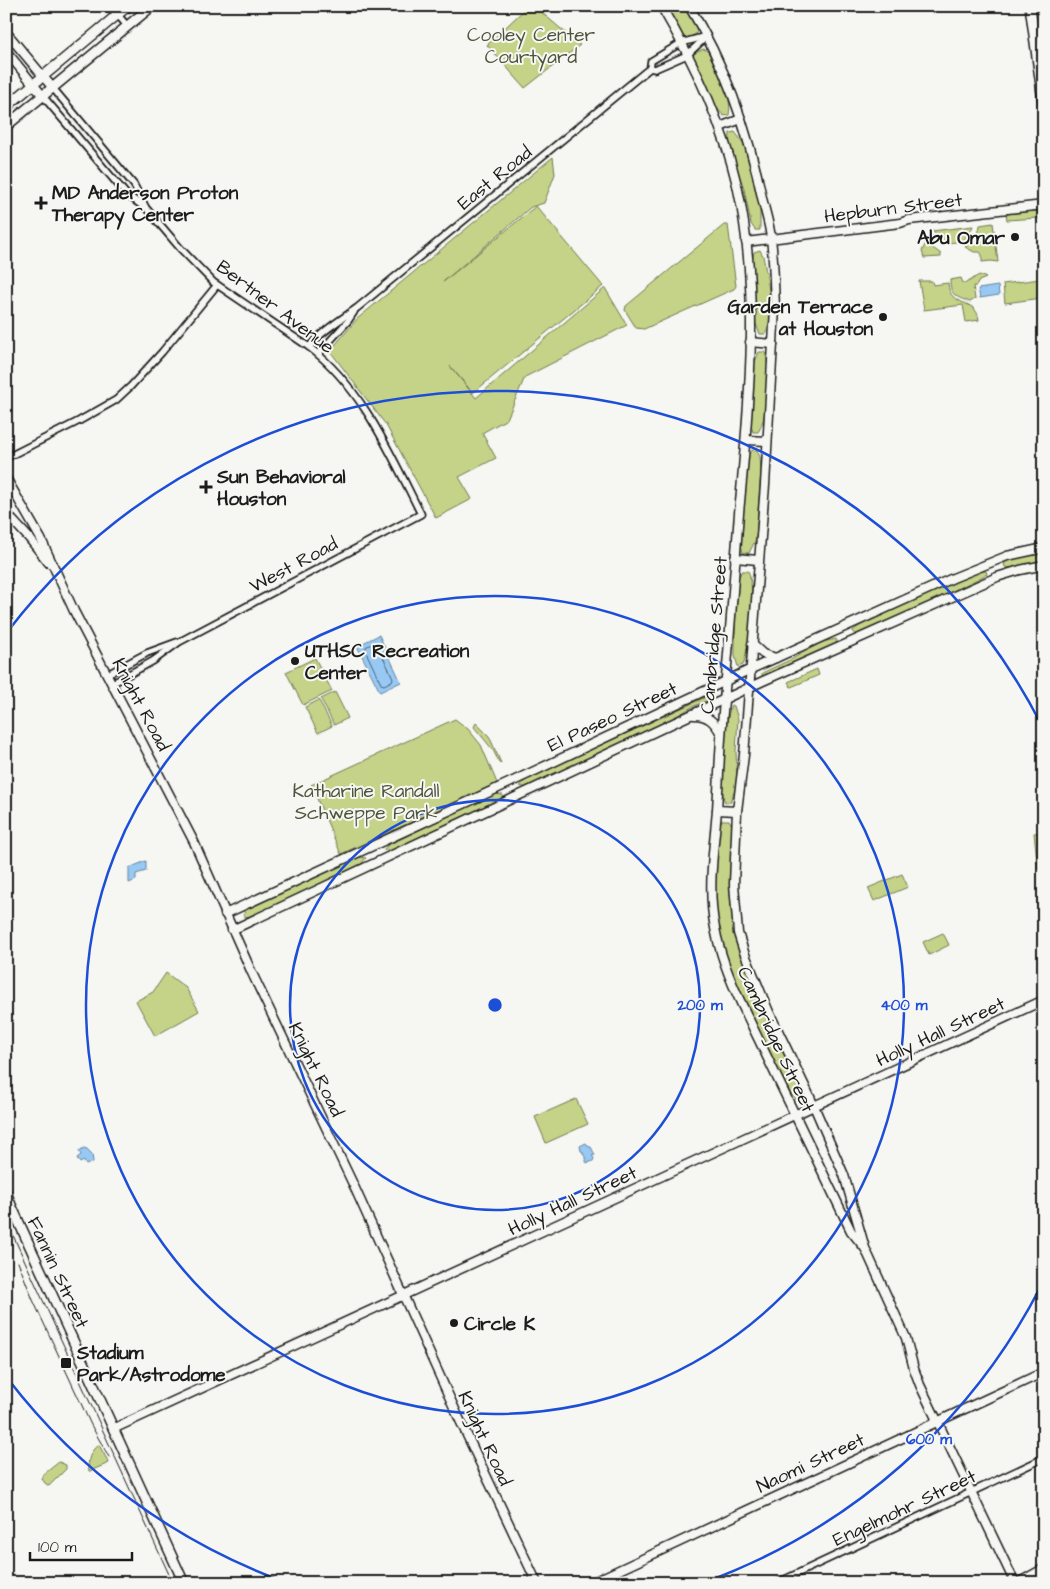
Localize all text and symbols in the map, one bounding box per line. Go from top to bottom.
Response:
park label: Cooley Center Courtyard [467,22,595,72]
street label: East Road [452,139,538,217]
place label: MD Anderson Proton Therapy Center [51,180,239,230]
street label: Hepburn Street [823,187,964,230]
marker: MD Anderson Proton Therapy Center [34,196,48,210]
place label: Abu Omar [917,225,1006,252]
marker: Abu Omar [1009,231,1021,243]
street label: Bertner Avenue [210,254,340,361]
place label: Garden Terrace at Houston [728,294,874,343]
marker: Garden Terrace at Houston [877,311,889,323]
place label: Sun Behavioral Houston [216,464,345,513]
marker: Sun Behavioral Houston [199,480,213,494]
street label: West Road [245,531,343,600]
street label: Cambridge Street [694,555,736,715]
place label: UTHSC Recreation Center [305,638,470,687]
street label: Knight Road [104,653,177,757]
marker: UTHSC Recreation Center [289,655,301,667]
street label: El Paseo Street [543,675,682,759]
park label: Katharine Randall Schweppe Park [293,778,439,827]
street label: Cambridge Street [729,962,821,1118]
street label: Holly Hall Street [872,990,1010,1075]
text: 200 m [676,995,723,1016]
text: 400 m [881,995,928,1016]
centre of rings [486,996,504,1014]
street label: Knight Road [280,1018,350,1122]
street label: Holly Hall Street [504,1159,642,1244]
street label: Fannin Street [20,1212,95,1333]
place label: Circle K [464,1311,536,1338]
marker: Circle K [448,1317,460,1329]
place label: Stadium Park/Astrodome [76,1340,226,1389]
marker: Stadium Park/Astrodome [59,1356,73,1370]
street label: Knight Road [450,1387,519,1491]
street label: Naomi Street [752,1426,869,1500]
text: 600 m [906,1429,952,1450]
street label: Engelmohr Street [829,1463,981,1554]
scale bar [30,1529,132,1561]
text: 100 m [38,1537,77,1558]

